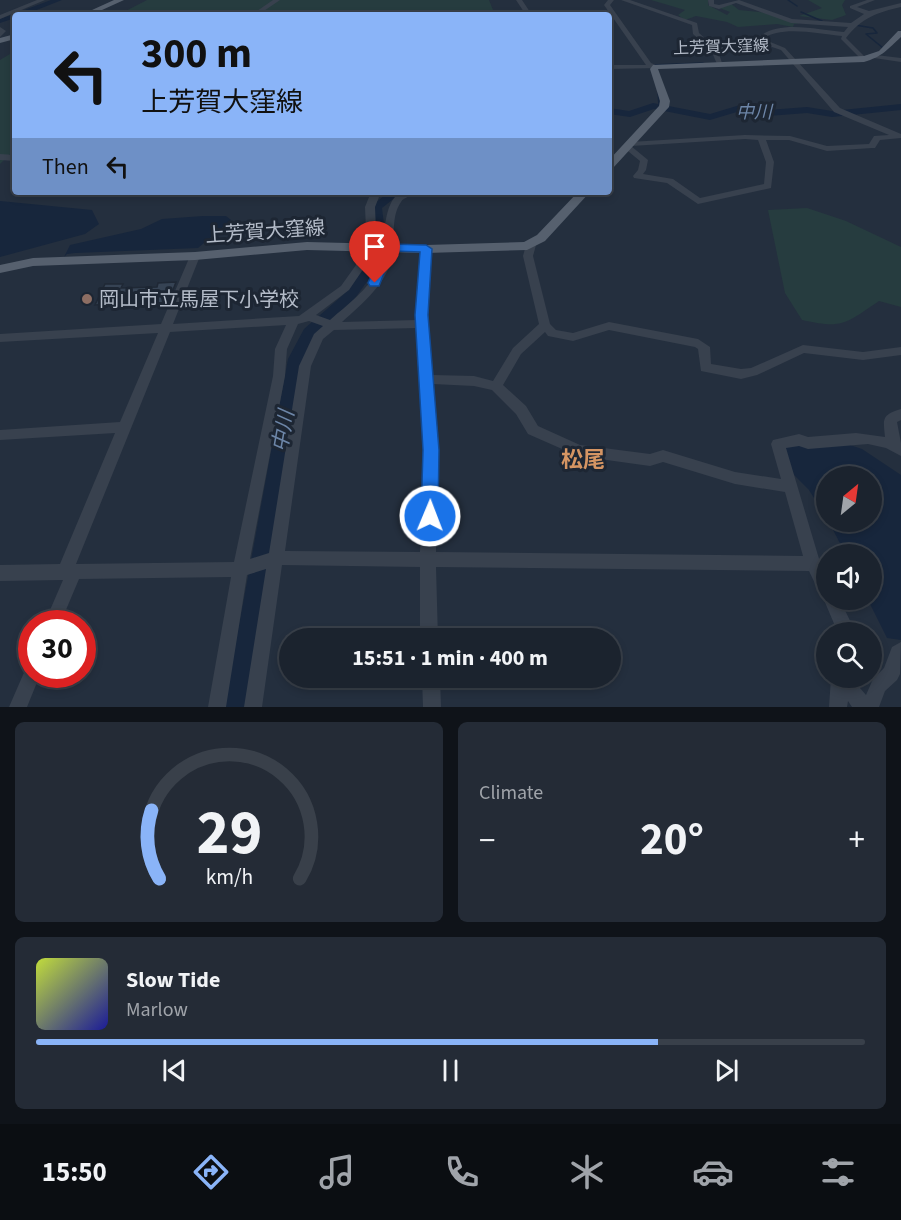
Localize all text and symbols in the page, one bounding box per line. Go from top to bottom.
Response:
text: 300 m [141,24,252,84]
street label: 上芳賀大窪線 [673,34,769,60]
icon: left [42,36,120,114]
text: 上芳賀大窪線 [141,83,303,122]
water label: 中川 [736,100,774,125]
icon: left [101,150,134,183]
text: Then [42,151,89,183]
street label: 上芳賀大窪線 [204,214,326,250]
pin [349,221,400,283]
icon: arrive [358,230,391,263]
place label: 岡山市立馬屋下小学校 [99,286,299,314]
marker: 岡山市立馬屋下小学校 [80,292,94,306]
water label: 中川 [265,406,302,454]
district label: 松尾 [561,444,605,476]
north arrow [816,466,882,532]
map controls [816,466,882,688]
position arrow [398,484,462,548]
button: sound [816,544,882,610]
speed limit sign: 30 [18,610,96,688]
button: search [816,622,882,688]
text: 15:51 · 1 min · 400 m [352,642,548,674]
text: Climate [479,779,543,807]
text: 29 [196,789,262,878]
text: 20° [640,808,704,872]
text: − [479,817,495,864]
text: + [849,817,865,864]
text: km/h [205,862,253,893]
text: Slow Tide [126,964,220,996]
text: Marlow [126,996,188,1024]
icon: previous [158,1054,191,1087]
icon: pause [434,1054,467,1087]
icon: next [710,1054,743,1087]
icon: directions [190,1151,232,1193]
icon: music [316,1151,358,1193]
icon: phone [441,1151,483,1193]
icon: climate [566,1151,608,1193]
icon: car [692,1151,734,1193]
icon: filters [817,1151,859,1193]
text: 15:50 [42,1153,107,1192]

